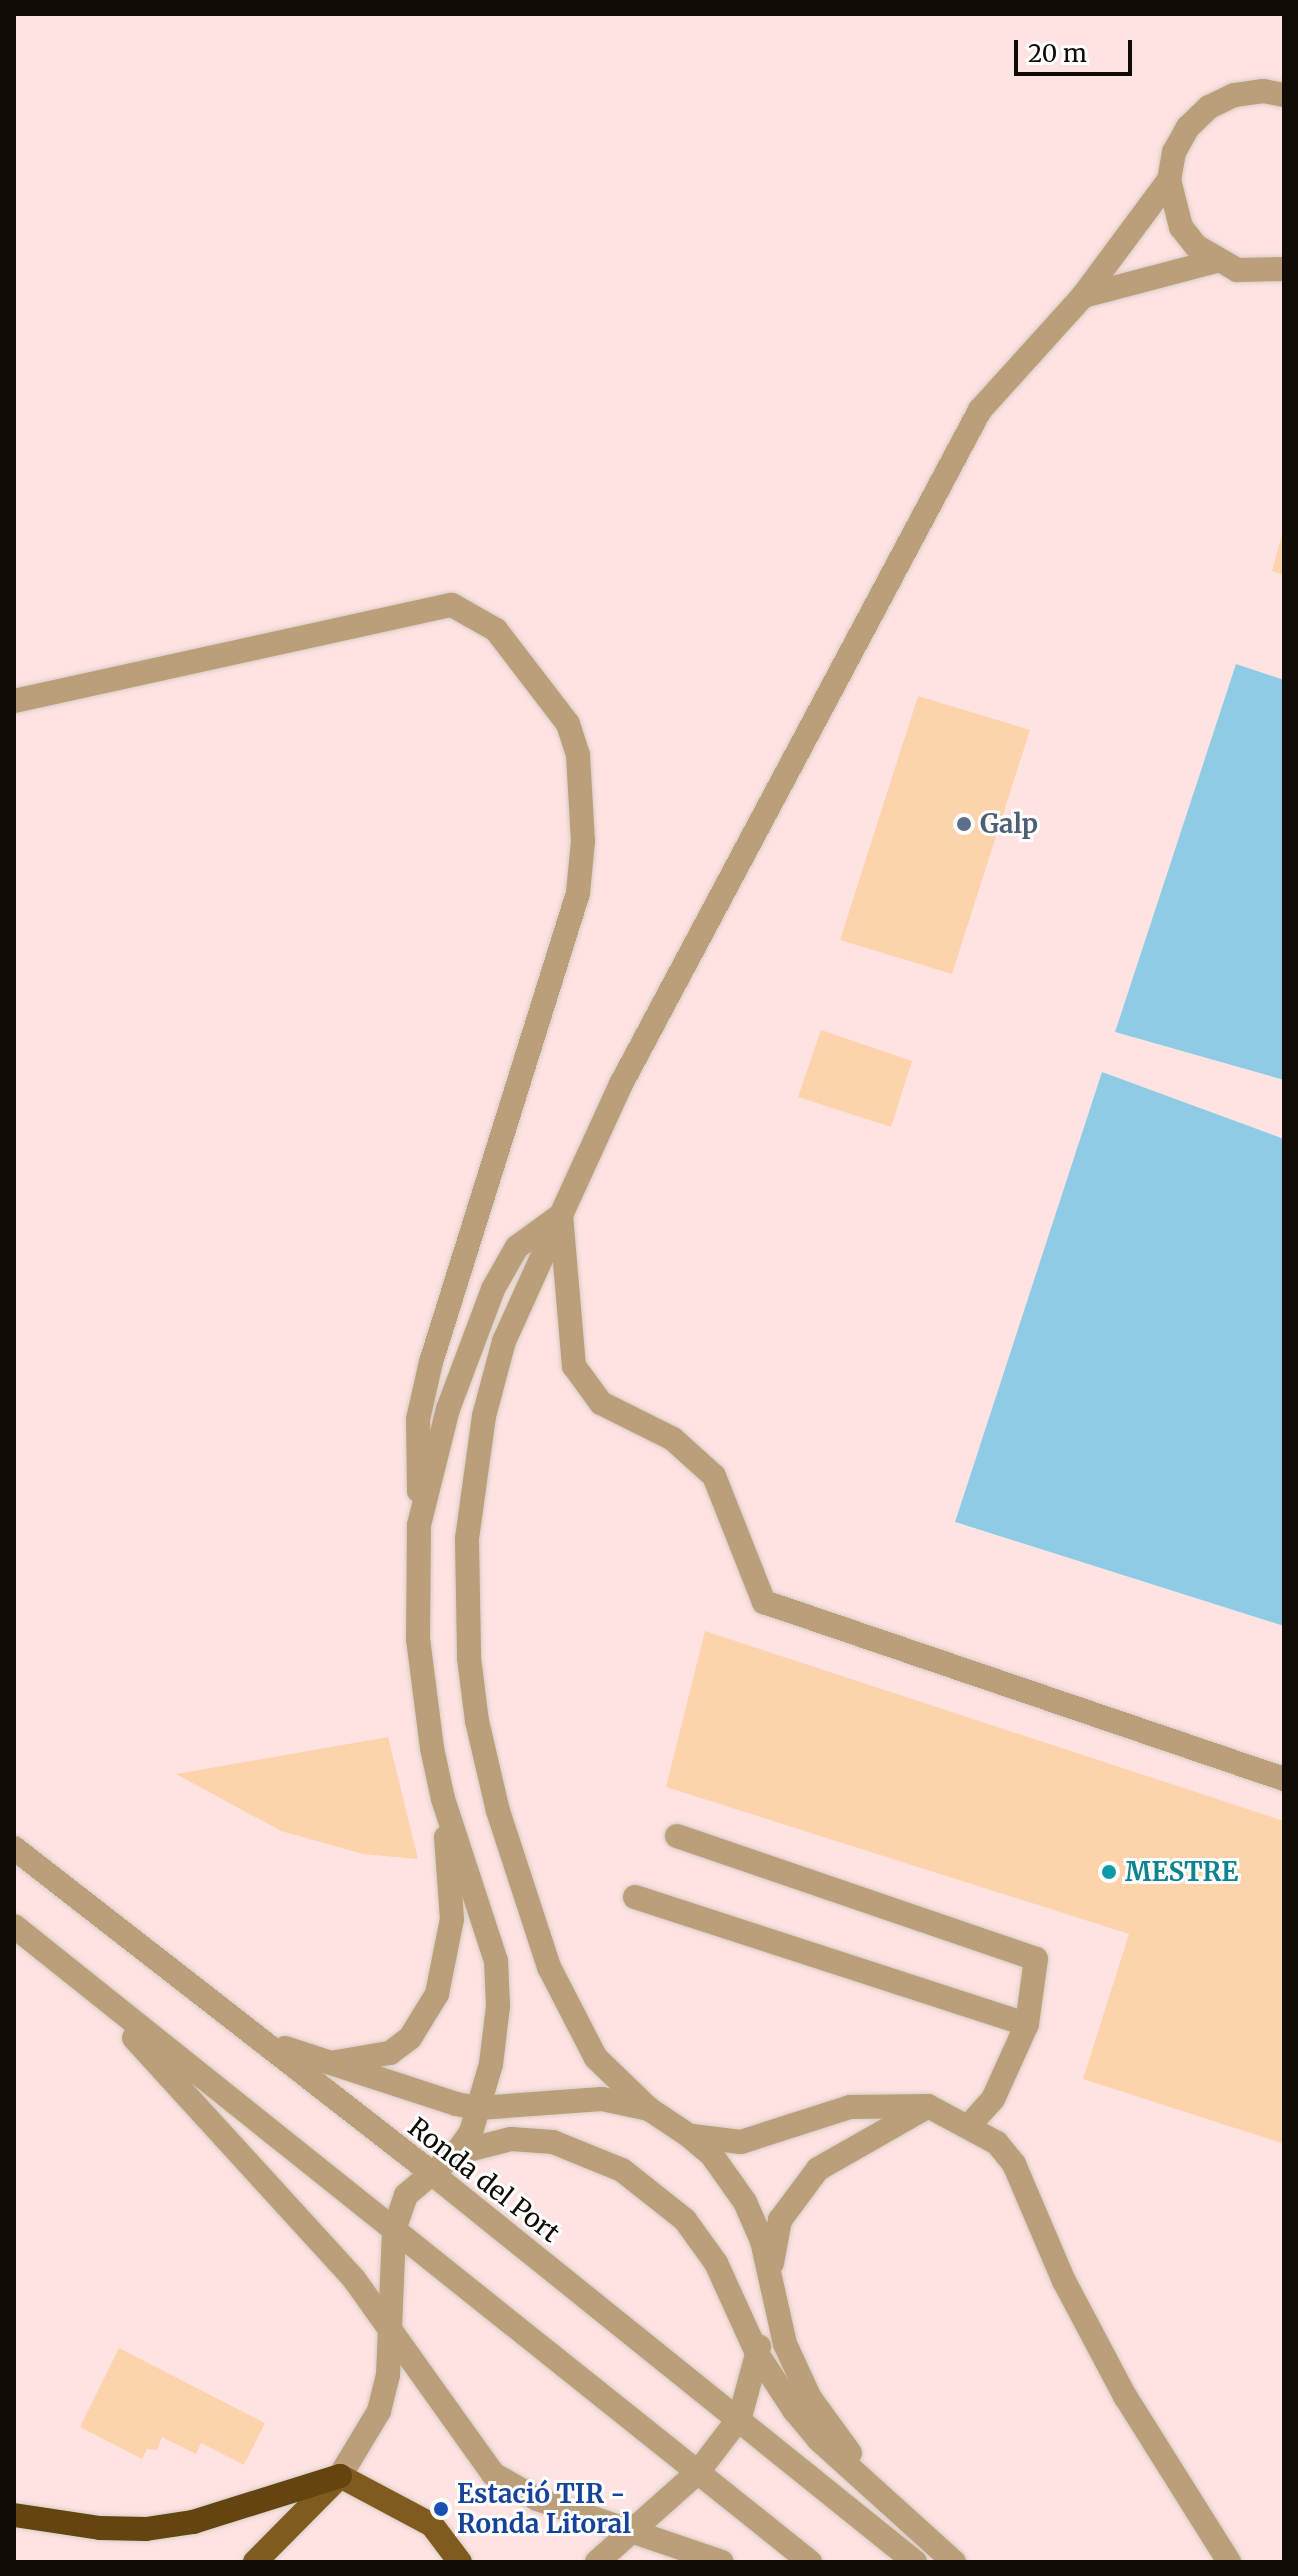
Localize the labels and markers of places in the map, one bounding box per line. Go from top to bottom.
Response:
place label: Galp [980,808,1038,840]
marker: Galp [955,815,973,833]
place label: MESTRE [1125,1856,1238,1888]
marker: MESTRE [1100,1863,1118,1881]
place label: Estació TIR - Ronda Litoral [457,2478,631,2540]
marker: Estació TIR - Ronda Litoral [432,2500,450,2518]

